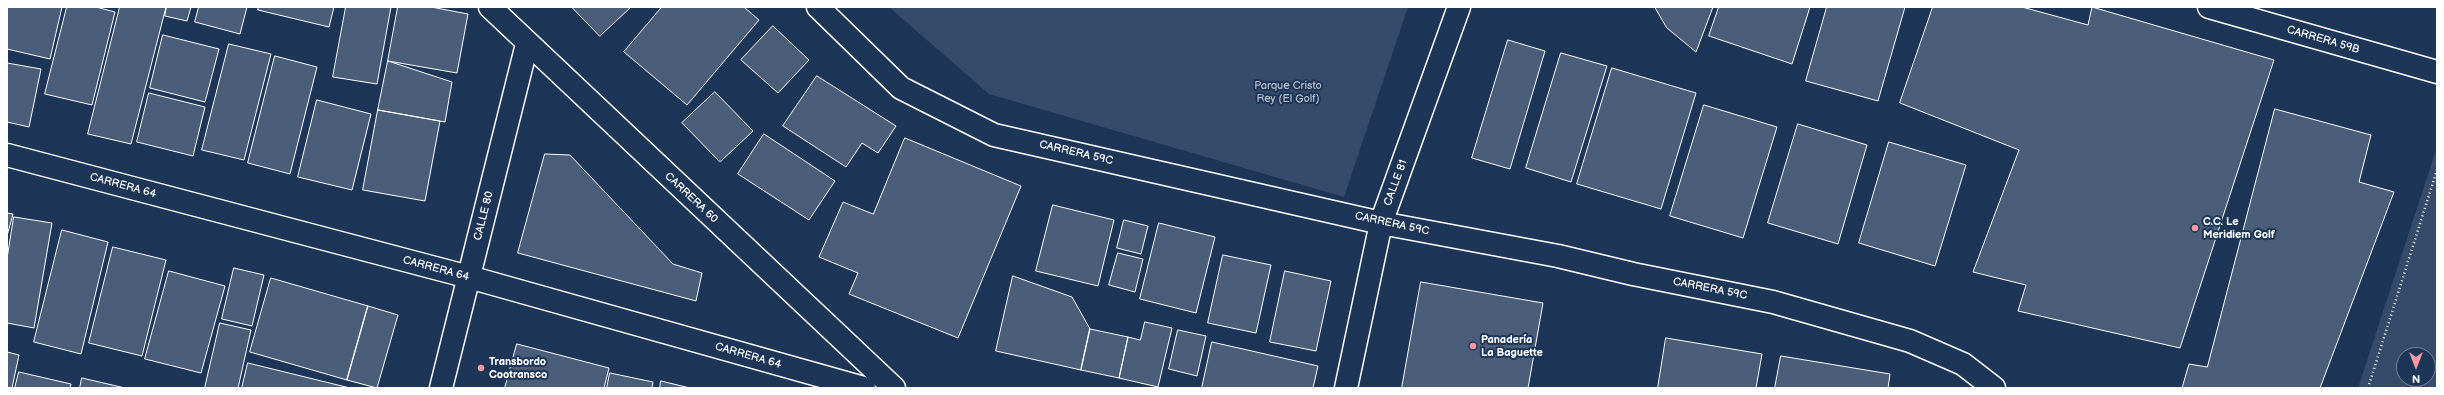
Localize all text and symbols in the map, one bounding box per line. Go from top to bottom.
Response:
street label: CARRERA 59B [2285,23,2361,57]
park label: Parque Cristo Rey (El Golf) [1254,79,1322,105]
street label: CARRERA 59C [1038,138,1114,168]
street label: CALLE 81 [1382,158,1410,208]
street label: CARRERA 60 [662,170,720,226]
street label: CARRERA 64 [88,171,158,201]
street label: CALLE 80 [472,190,496,242]
street label: CARRERA 59C [1354,210,1430,238]
place label: C.C. Le Meridiem Golf [2203,215,2275,241]
marker: C.C. Le Meridiem Golf [2190,223,2200,233]
street label: CARRERA 64 [401,254,471,284]
street label: CARRERA 59C [1672,275,1748,303]
place label: Panadería La Baguette [1481,333,1543,359]
street label: CARRERA 64 [713,340,783,372]
marker: Panadería La Baguette [1468,341,1478,351]
north arrow [2396,347,2436,387]
place label: Transbordo Cootransco [489,355,547,381]
marker: Transbordo Cootransco [476,363,486,373]
text: N [2412,372,2420,385]

